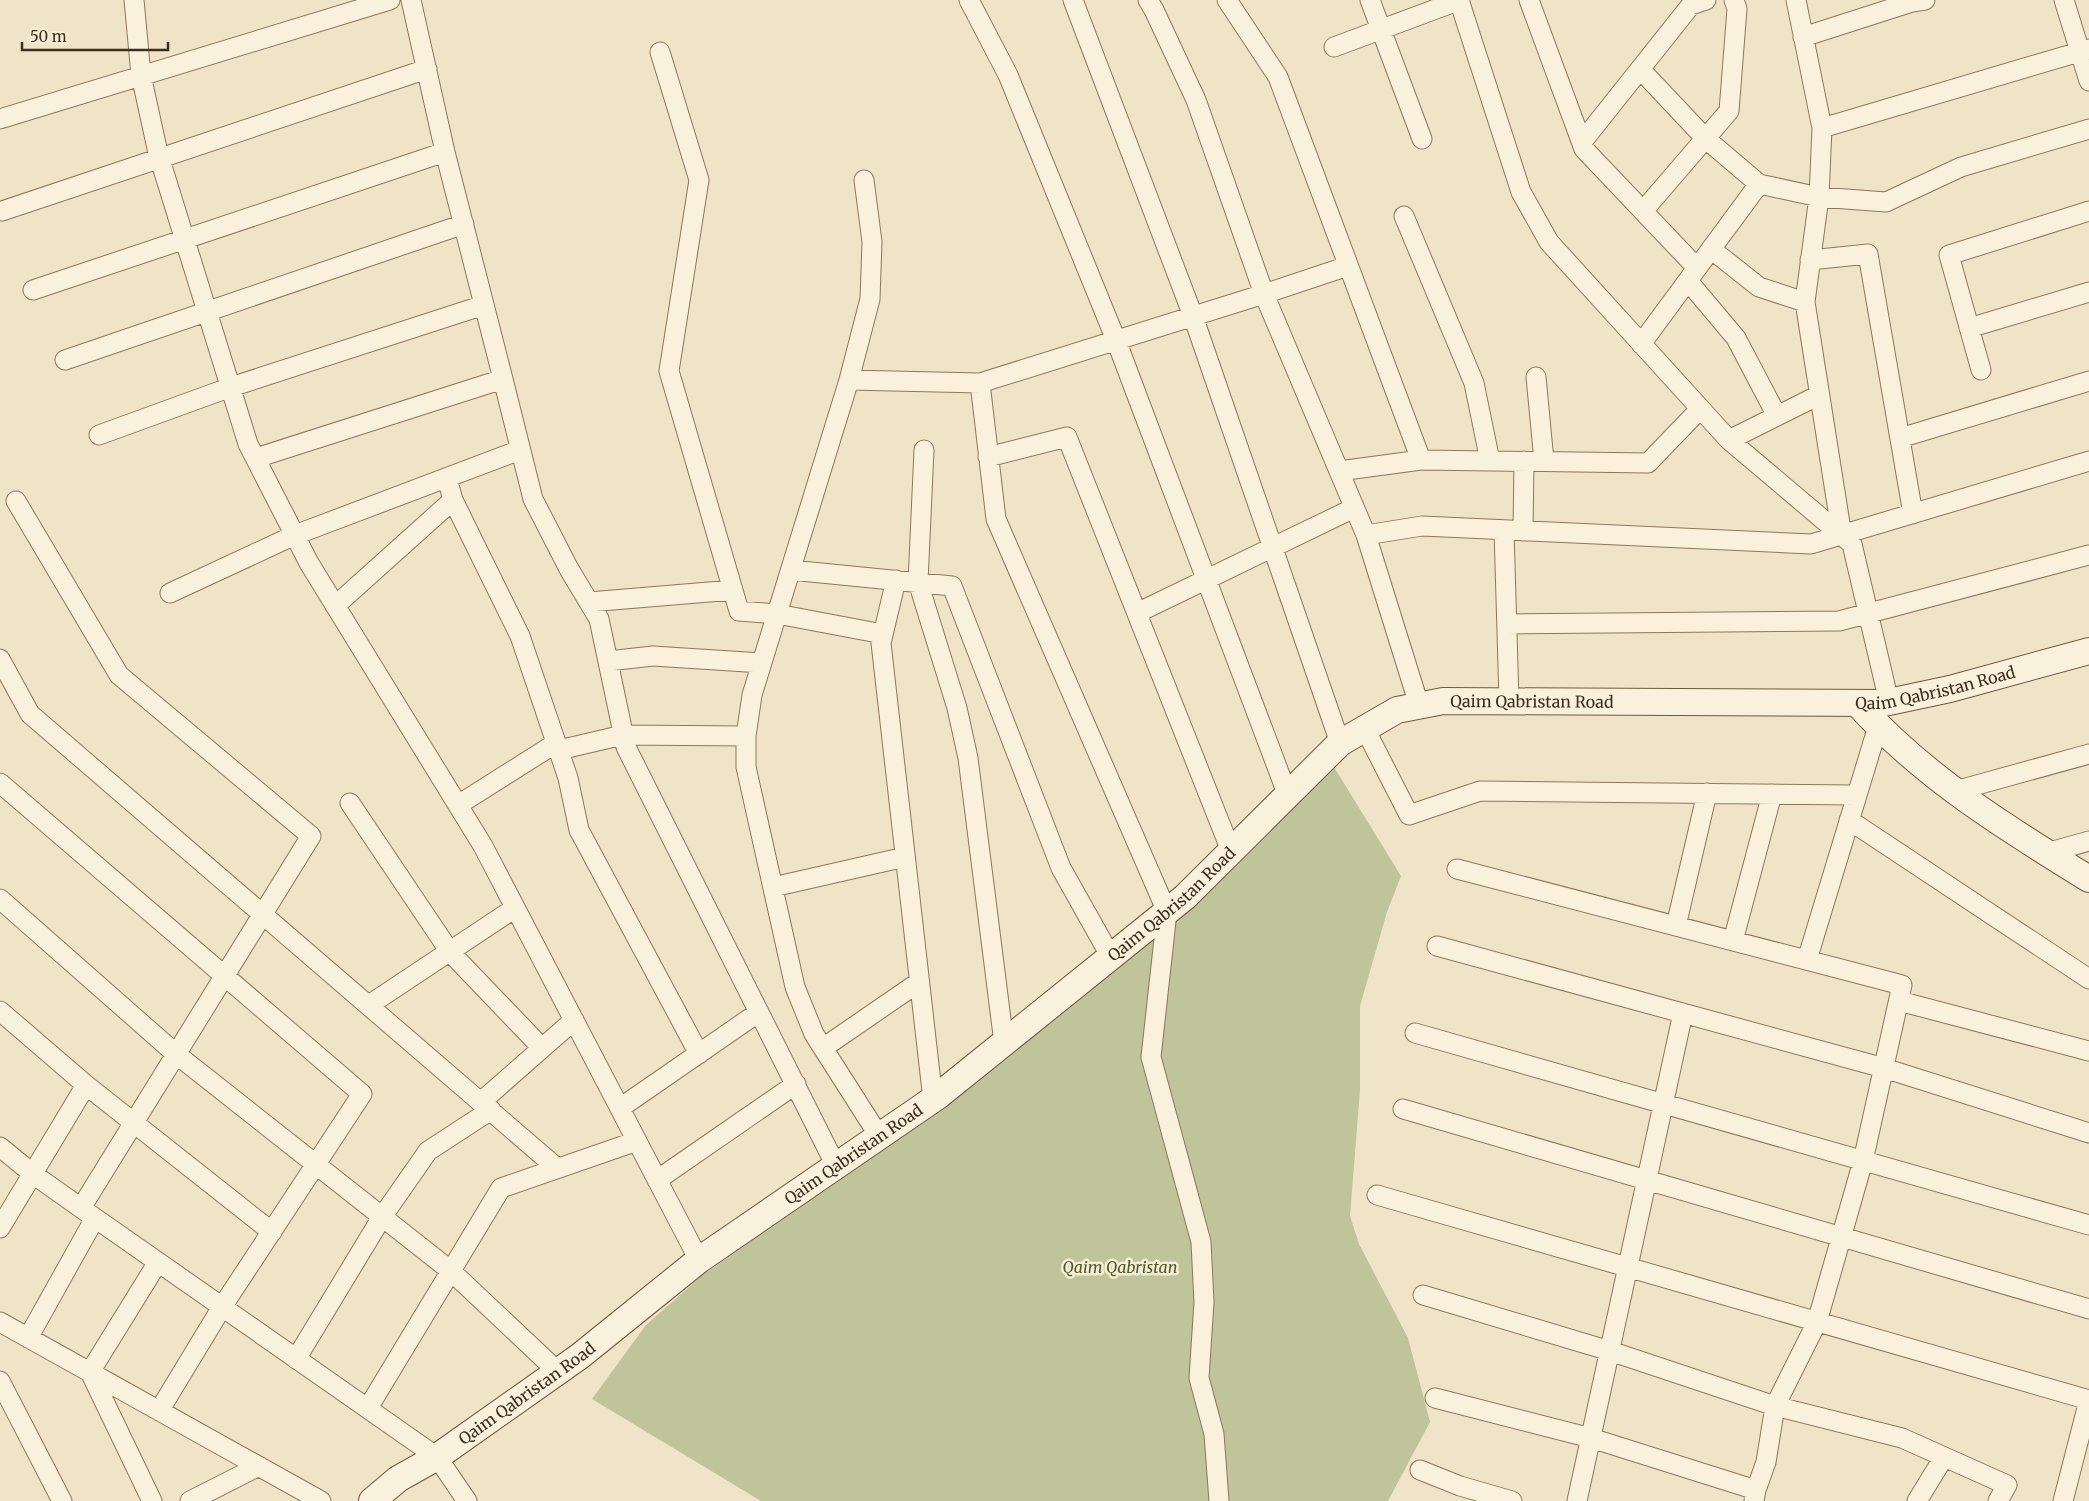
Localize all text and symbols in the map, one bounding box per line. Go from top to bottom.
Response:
scale bar [22,20,169,52]
text: 50 m [30,27,67,46]
street label: Qaim Qabristan Road [1855,662,2018,713]
street label: Qaim Qabristan Road [1450,691,1614,712]
street label: Qaim Qabristan Road [1104,843,1240,965]
street label: Qaim Qabristan Road [780,1099,927,1209]
park label: Qaim Qabristan [1063,1257,1177,1277]
street label: Qaim Qabristan Road [455,1337,600,1449]

